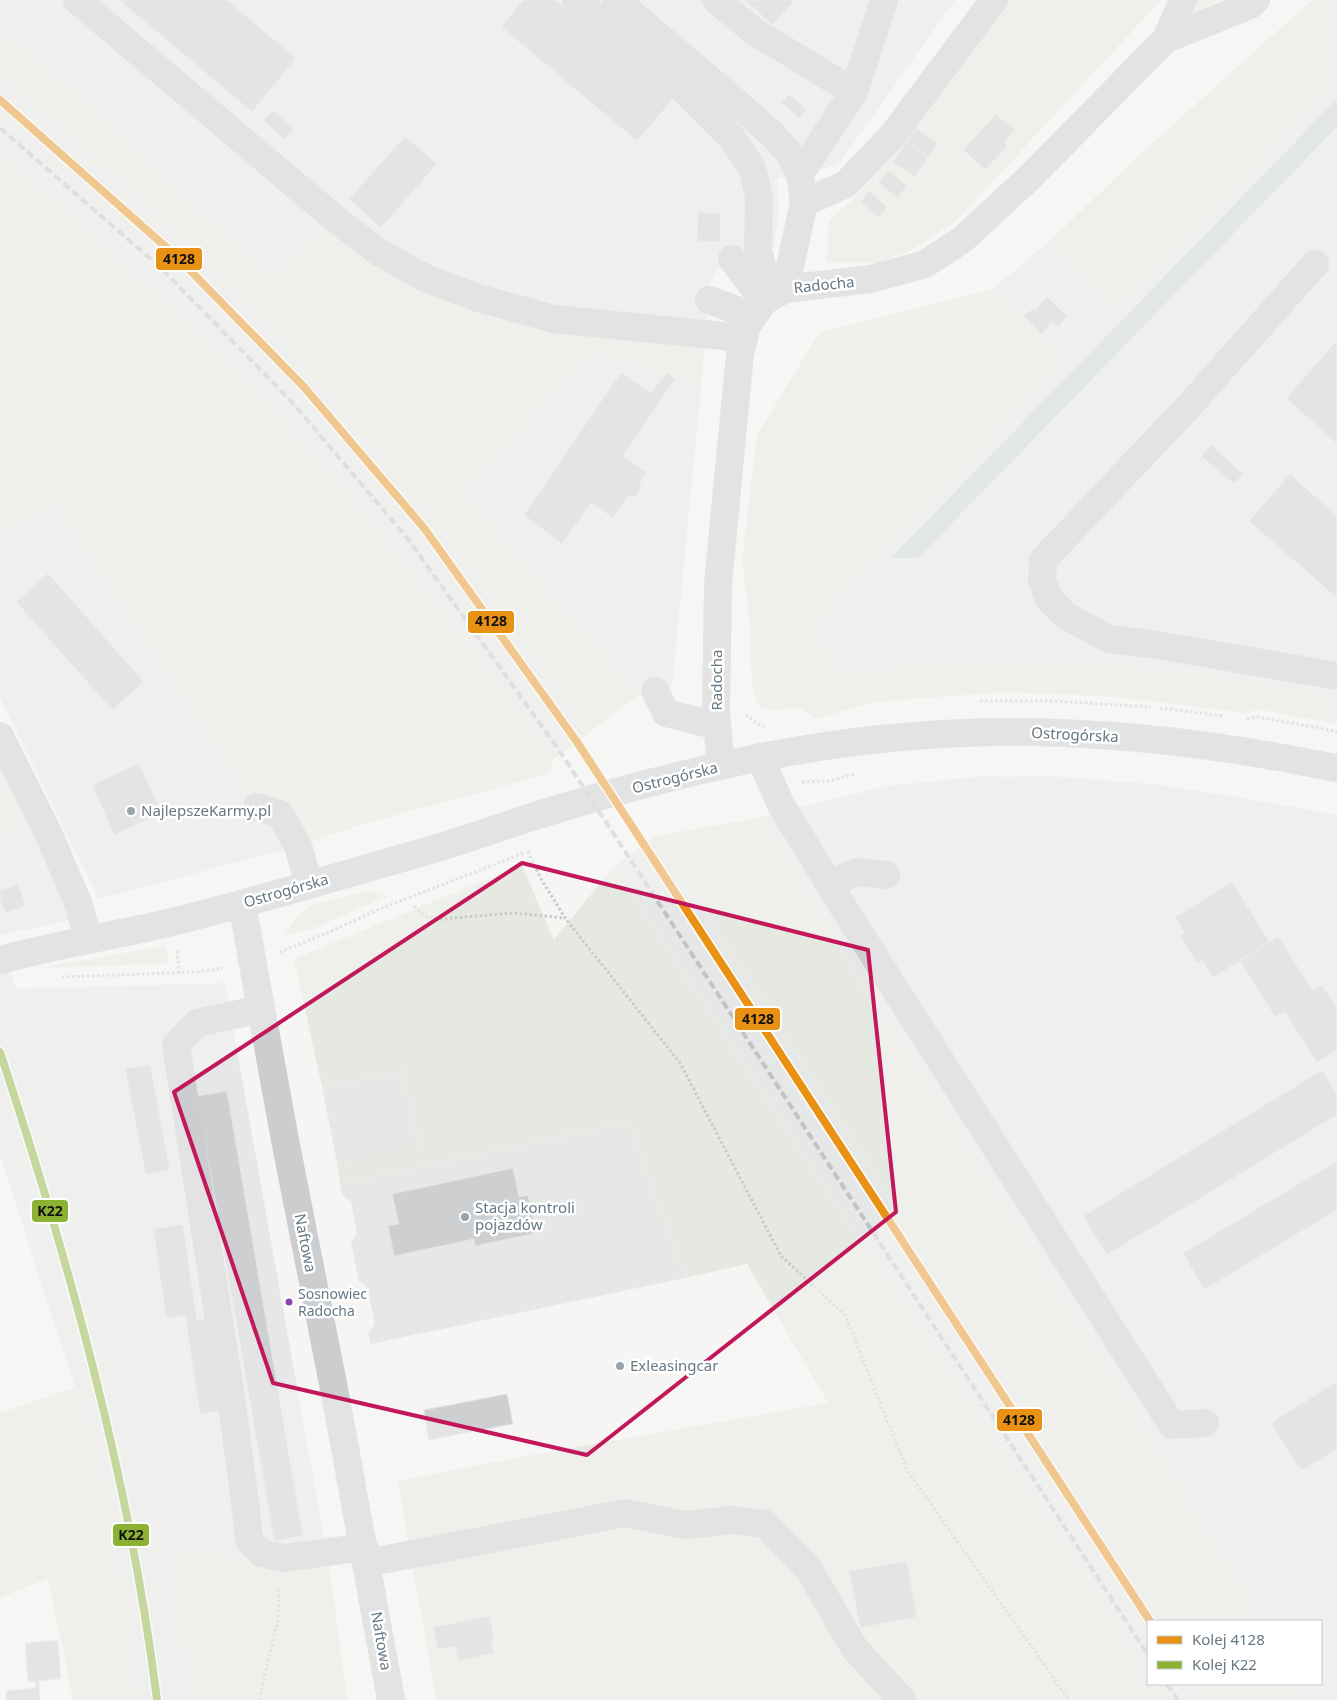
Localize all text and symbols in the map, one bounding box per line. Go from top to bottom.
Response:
line badge: 4128 [155,247,203,271]
text: 4128 [163,249,195,268]
street label: Radocha [793,271,855,297]
line badge: 4128 [467,610,515,634]
text: 4128 [475,611,507,630]
street label: Radocha [706,650,726,710]
street label: Ostrogórska [1031,722,1119,746]
street label: Ostrogórska [630,757,720,797]
place label: NajlepszeKarmy.pl [141,800,271,820]
marker: NajlepszeKarmy.pl [125,805,137,817]
street label: Ostrogórska [241,868,330,912]
line badge: 4128 [734,1007,781,1031]
text: 4128 [742,1009,774,1028]
place label: Stacja kontroli pojazdów [475,1197,575,1234]
line badge: K22 [31,1199,69,1223]
text: K22 [37,1201,63,1220]
marker: Stacja kontroli pojazdów [459,1211,471,1223]
street label: Naftowa [291,1212,321,1274]
place label: Sosnowiec Radocha [298,1284,367,1320]
marker: Sosnowiec Radocha [284,1297,294,1307]
place label: Exleasingcar [630,1355,718,1375]
marker: Exleasingcar [614,1360,626,1372]
line badge: 4128 [996,1408,1043,1432]
text: 4128 [1003,1410,1035,1429]
line badge: K22 [112,1523,150,1547]
text: K22 [118,1525,144,1544]
street label: Naftowa [367,1610,397,1672]
legend [1147,1620,1322,1685]
text: Kolej 4128 [1192,1629,1265,1649]
text: Kolej K22 [1192,1654,1257,1674]

